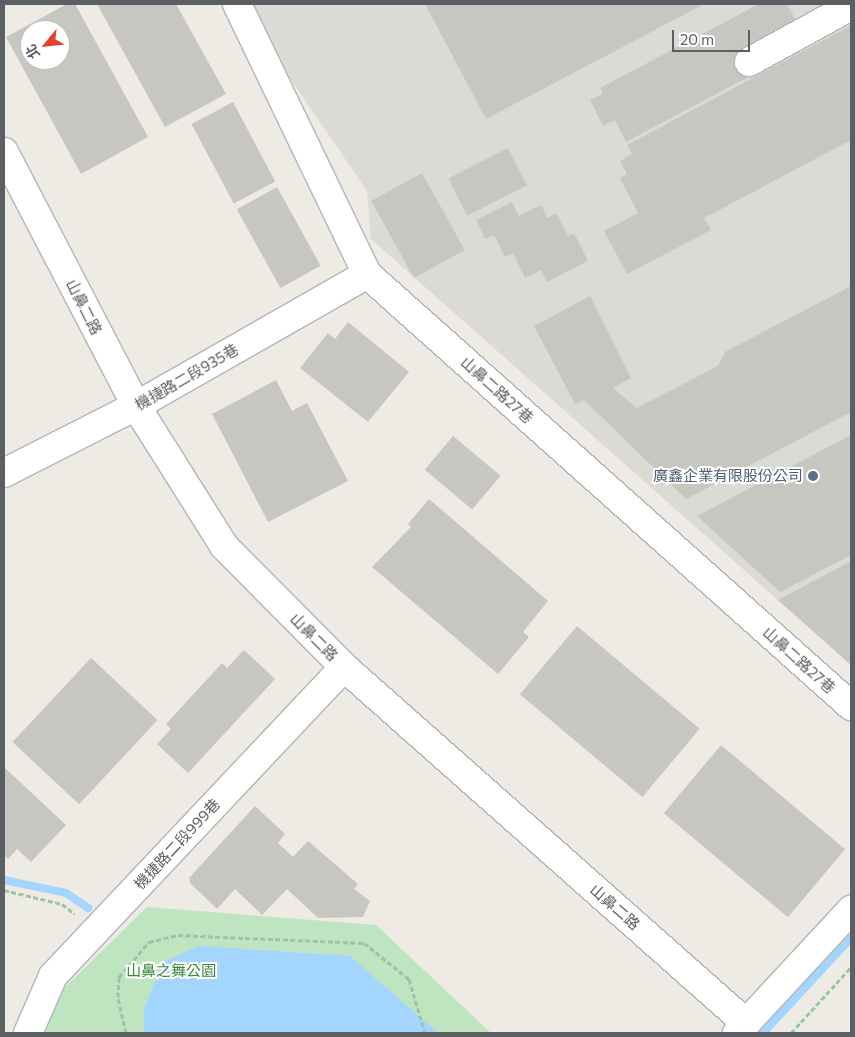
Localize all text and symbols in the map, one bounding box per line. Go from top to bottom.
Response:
north arrow [20,20,70,70]
scale bar [675,20,752,52]
text: 20 m [680,30,714,48]
text: 北 [21,42,43,62]
street label: 山鼻二路 [62,276,106,338]
street label: 機捷路二段935巷 [132,340,242,414]
street label: 山鼻二路27巷 [457,353,537,427]
place label: 廣鑫企業有限股份公司 [653,467,803,485]
marker: 廣鑫企業有限股份公司 [807,470,819,482]
street label: 山鼻二路 [286,609,342,665]
street label: 山鼻二路27巷 [759,623,839,697]
street label: 機捷路二段999巷 [130,795,224,893]
street label: 山鼻二路 [586,881,644,933]
park label: 山鼻之舞公園 [126,962,216,980]

